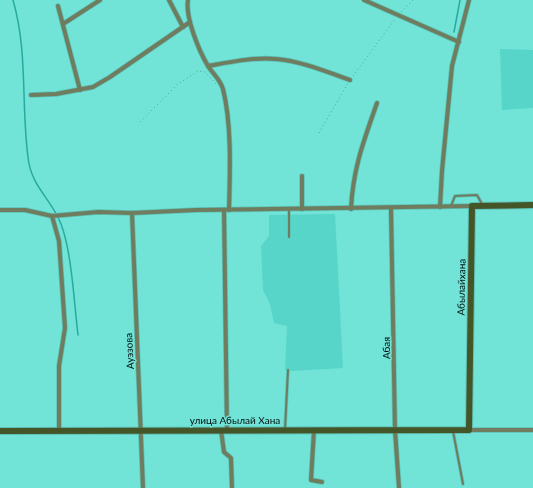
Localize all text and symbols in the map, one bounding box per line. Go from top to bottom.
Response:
street label: Абылайхана [455,259,467,315]
street label: Ауэзова [122,333,136,369]
street label: Абая [380,337,392,359]
street label: улица Абылай Хана [190,414,280,426]

